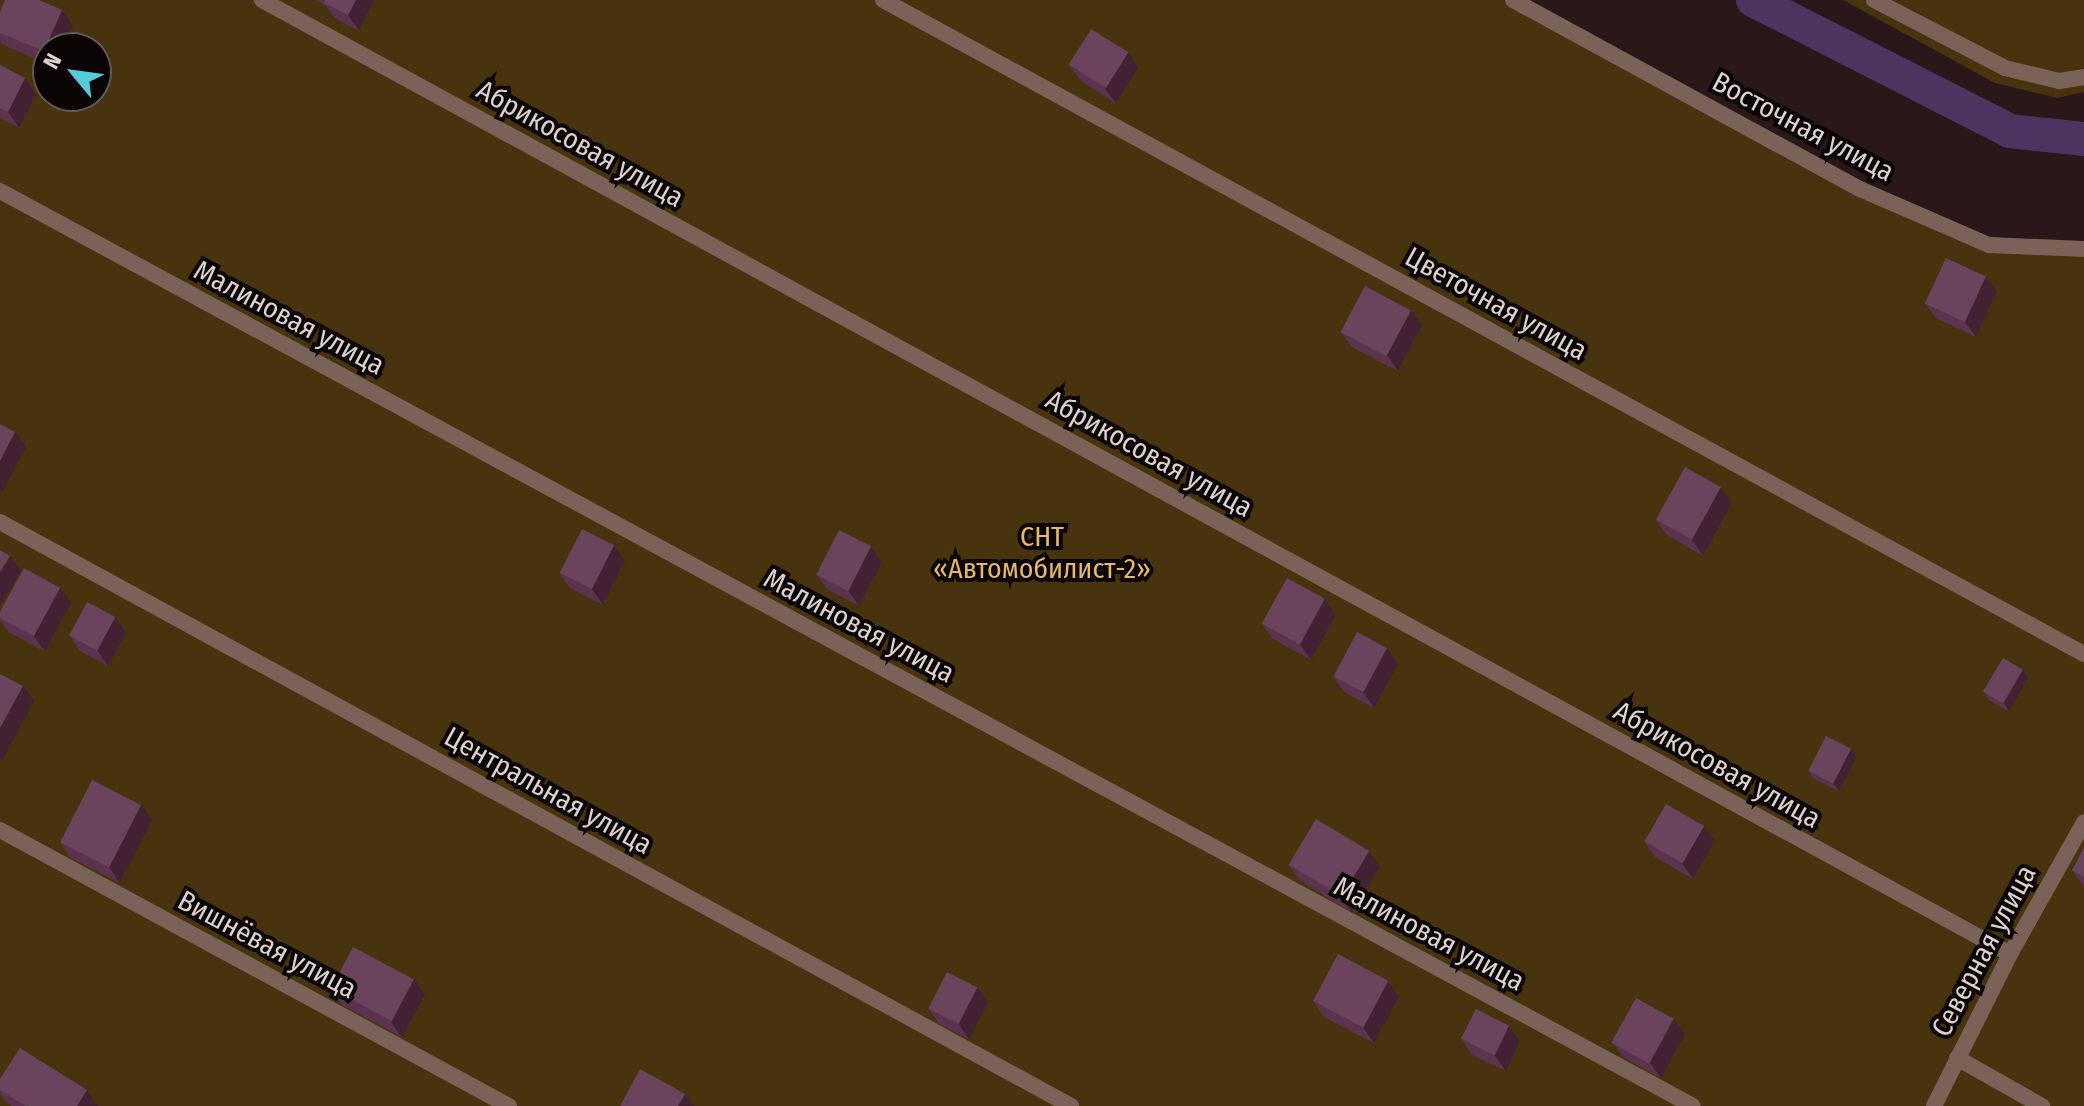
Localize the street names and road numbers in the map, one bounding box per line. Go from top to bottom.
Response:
street label: Восточная улица [1707,65,1899,189]
street label: Абрикосовая улица [471,73,689,215]
street label: Цветочная улица [1399,240,1593,368]
street label: Малиновая улица [188,254,390,382]
street label: Абрикосовая улица [1040,383,1258,525]
street label: Малиновая улица [758,562,960,690]
street label: Абрикосовая улица [1608,694,1826,836]
street label: Центральная улица [438,720,658,862]
street label: Северная улица [1925,859,2043,1043]
street label: Малиновая улица [1328,870,1530,998]
street label: Вишнёвая улица [172,884,362,1006]

